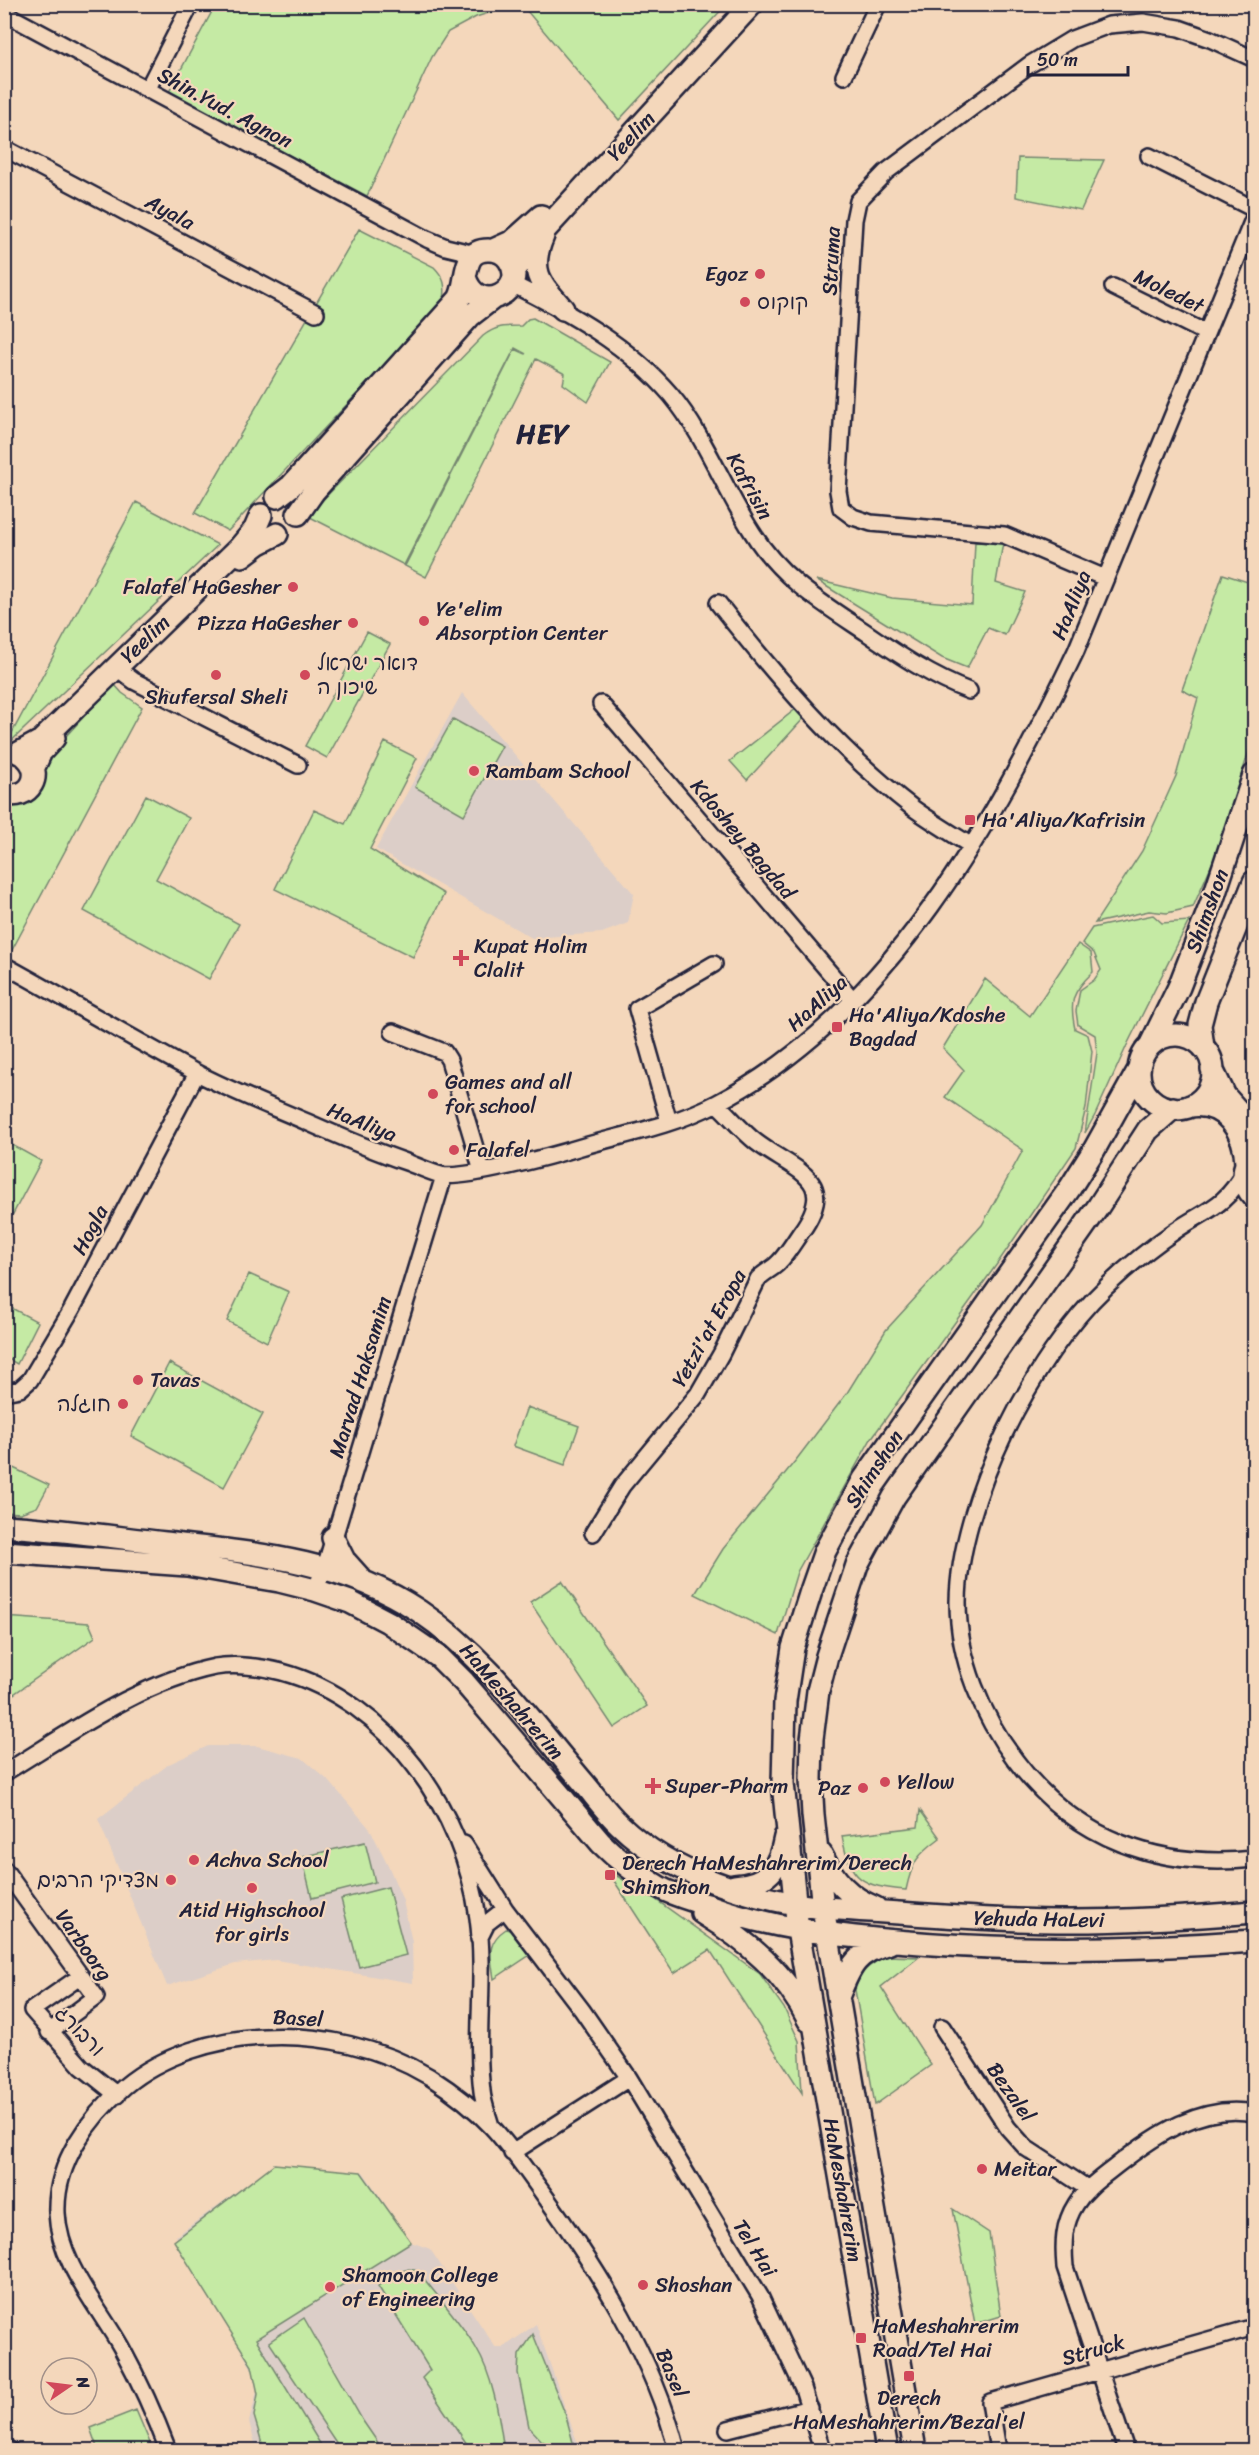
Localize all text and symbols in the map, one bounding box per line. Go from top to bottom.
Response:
scale bar [1028,39,1128,77]
text: 50 m [1037,44,1078,76]
street label: Shin.Yud. Agnon [150,56,300,160]
street label: Yeelim [597,102,665,170]
street label: Ayala [137,183,202,241]
street label: Struma [810,225,852,296]
place label: Egoz [705,255,749,293]
street label: Moledet [1127,258,1212,325]
marker: Egoz [753,267,767,281]
place label: קוקוס [757,283,808,321]
marker: קוקוס [738,295,752,309]
district label: HEY [516,410,570,458]
street label: Kafrisin [716,445,784,527]
street label: HaAliya [1040,564,1102,646]
place label: Falafel HaGesher [123,568,282,606]
marker: Falafel HaGesher [286,580,300,594]
place label: Ye'elim Absorption Center [435,590,609,652]
place label: Pizza HaGesher [197,604,342,642]
street label: Yeelim [111,605,179,673]
marker: Ye'elim Absorption Center [417,614,431,628]
marker: Pizza HaGesher [346,616,360,630]
place label: דואר ישראל שיכון ה [317,644,418,706]
marker: Shufersal Sheli [209,668,223,682]
marker: דואר ישראל שיכון ה [298,668,312,682]
place label: Shufersal Sheli [145,678,288,716]
place label: Rambam School [486,752,631,790]
marker: Rambam School [467,764,481,778]
street label: Kdoshey Bagdad [680,770,807,910]
place label: Ha'Aliya/Kafrisin [982,801,1145,839]
marker: Ha'Aliya/Kafrisin [963,813,977,827]
street label: Shimshon [1174,863,1240,959]
place label: Kupat Holim Clalit [474,927,587,989]
marker: Kupat Holim Clalit [452,949,470,967]
street label: HaAliya [777,964,857,1041]
place label: Ha'Aliya/Kdoshe Bagdad [849,996,1006,1058]
marker: Ha'Aliya/Kdoshe Bagdad [830,1020,844,1034]
place label: Games and all for school [445,1063,573,1125]
marker: Games and all for school [426,1087,440,1101]
street label: HaAliya [321,1091,403,1153]
place label: Falafel [466,1131,531,1169]
marker: Falafel [447,1143,461,1157]
street label: Hogla [61,1197,119,1262]
street label: Yetzi'at Eropa [661,1262,757,1394]
street label: Marvad Haksamim [317,1291,403,1463]
place label: Tavas [150,1361,201,1399]
marker: Tavas [131,1373,145,1387]
place label: חוגלה [57,1385,111,1423]
marker: חוגלה [116,1397,130,1411]
street label: Shimshon [834,1422,914,1516]
street label: HaMeshahrerim [450,1633,574,1769]
place label: Yellow [897,1763,955,1801]
place label: Super-Pharm [665,1767,788,1805]
place label: Paz [818,1769,852,1807]
marker: Yellow [878,1775,892,1789]
marker: Super-Pharm [646,1779,660,1793]
marker: Paz [856,1781,870,1795]
place label: Achva School [205,1841,330,1879]
place label: Derech HaMeshahrerim/Derech Shimshon [622,1844,912,1906]
marker: Achva School [187,1853,201,1867]
place label: מצדיקי הרבים [37,1861,159,1899]
marker: Derech HaMeshahrerim/Derech Shimshon [603,1868,617,1882]
marker: מצדיקי הרבים [164,1873,178,1887]
marker: Atid Highschool for girls [245,1881,259,1895]
place label: Atid Highschool for girls [178,1891,326,1953]
street label: Yehuda HaLevi [973,1899,1106,1939]
street label: Varboorg [45,1901,123,1990]
street label: ורבורג [45,1996,115,2066]
street label: Basel [272,1998,325,2038]
street label: Bezalel [976,2054,1046,2131]
street label: HaMeshahrerim [812,2115,874,2265]
place label: Meitar [994,2150,1057,2188]
marker: Meitar [975,2162,989,2176]
street label: Tel Hai [722,2211,789,2286]
place label: Shamoon College of Engineering [342,2256,498,2318]
place label: Shoshan [655,2266,732,2304]
marker: Shoshan [636,2278,650,2292]
marker: Shamoon College of Engineering [323,2280,337,2294]
place label: HaMeshahrerim Road/Tel Hai [873,2307,1019,2369]
street label: Struck [1057,2323,1130,2377]
marker: HaMeshahrerim Road/Tel Hai [854,2331,868,2345]
street label: Basel [645,2342,700,2404]
north arrow [39,2356,99,2416]
marker: Derech HaMeshahrerim/Bezal'el [902,2369,916,2383]
text: N [67,2373,99,2392]
place label: Derech HaMeshahrerim/Bezal'el [793,2379,1026,2441]

